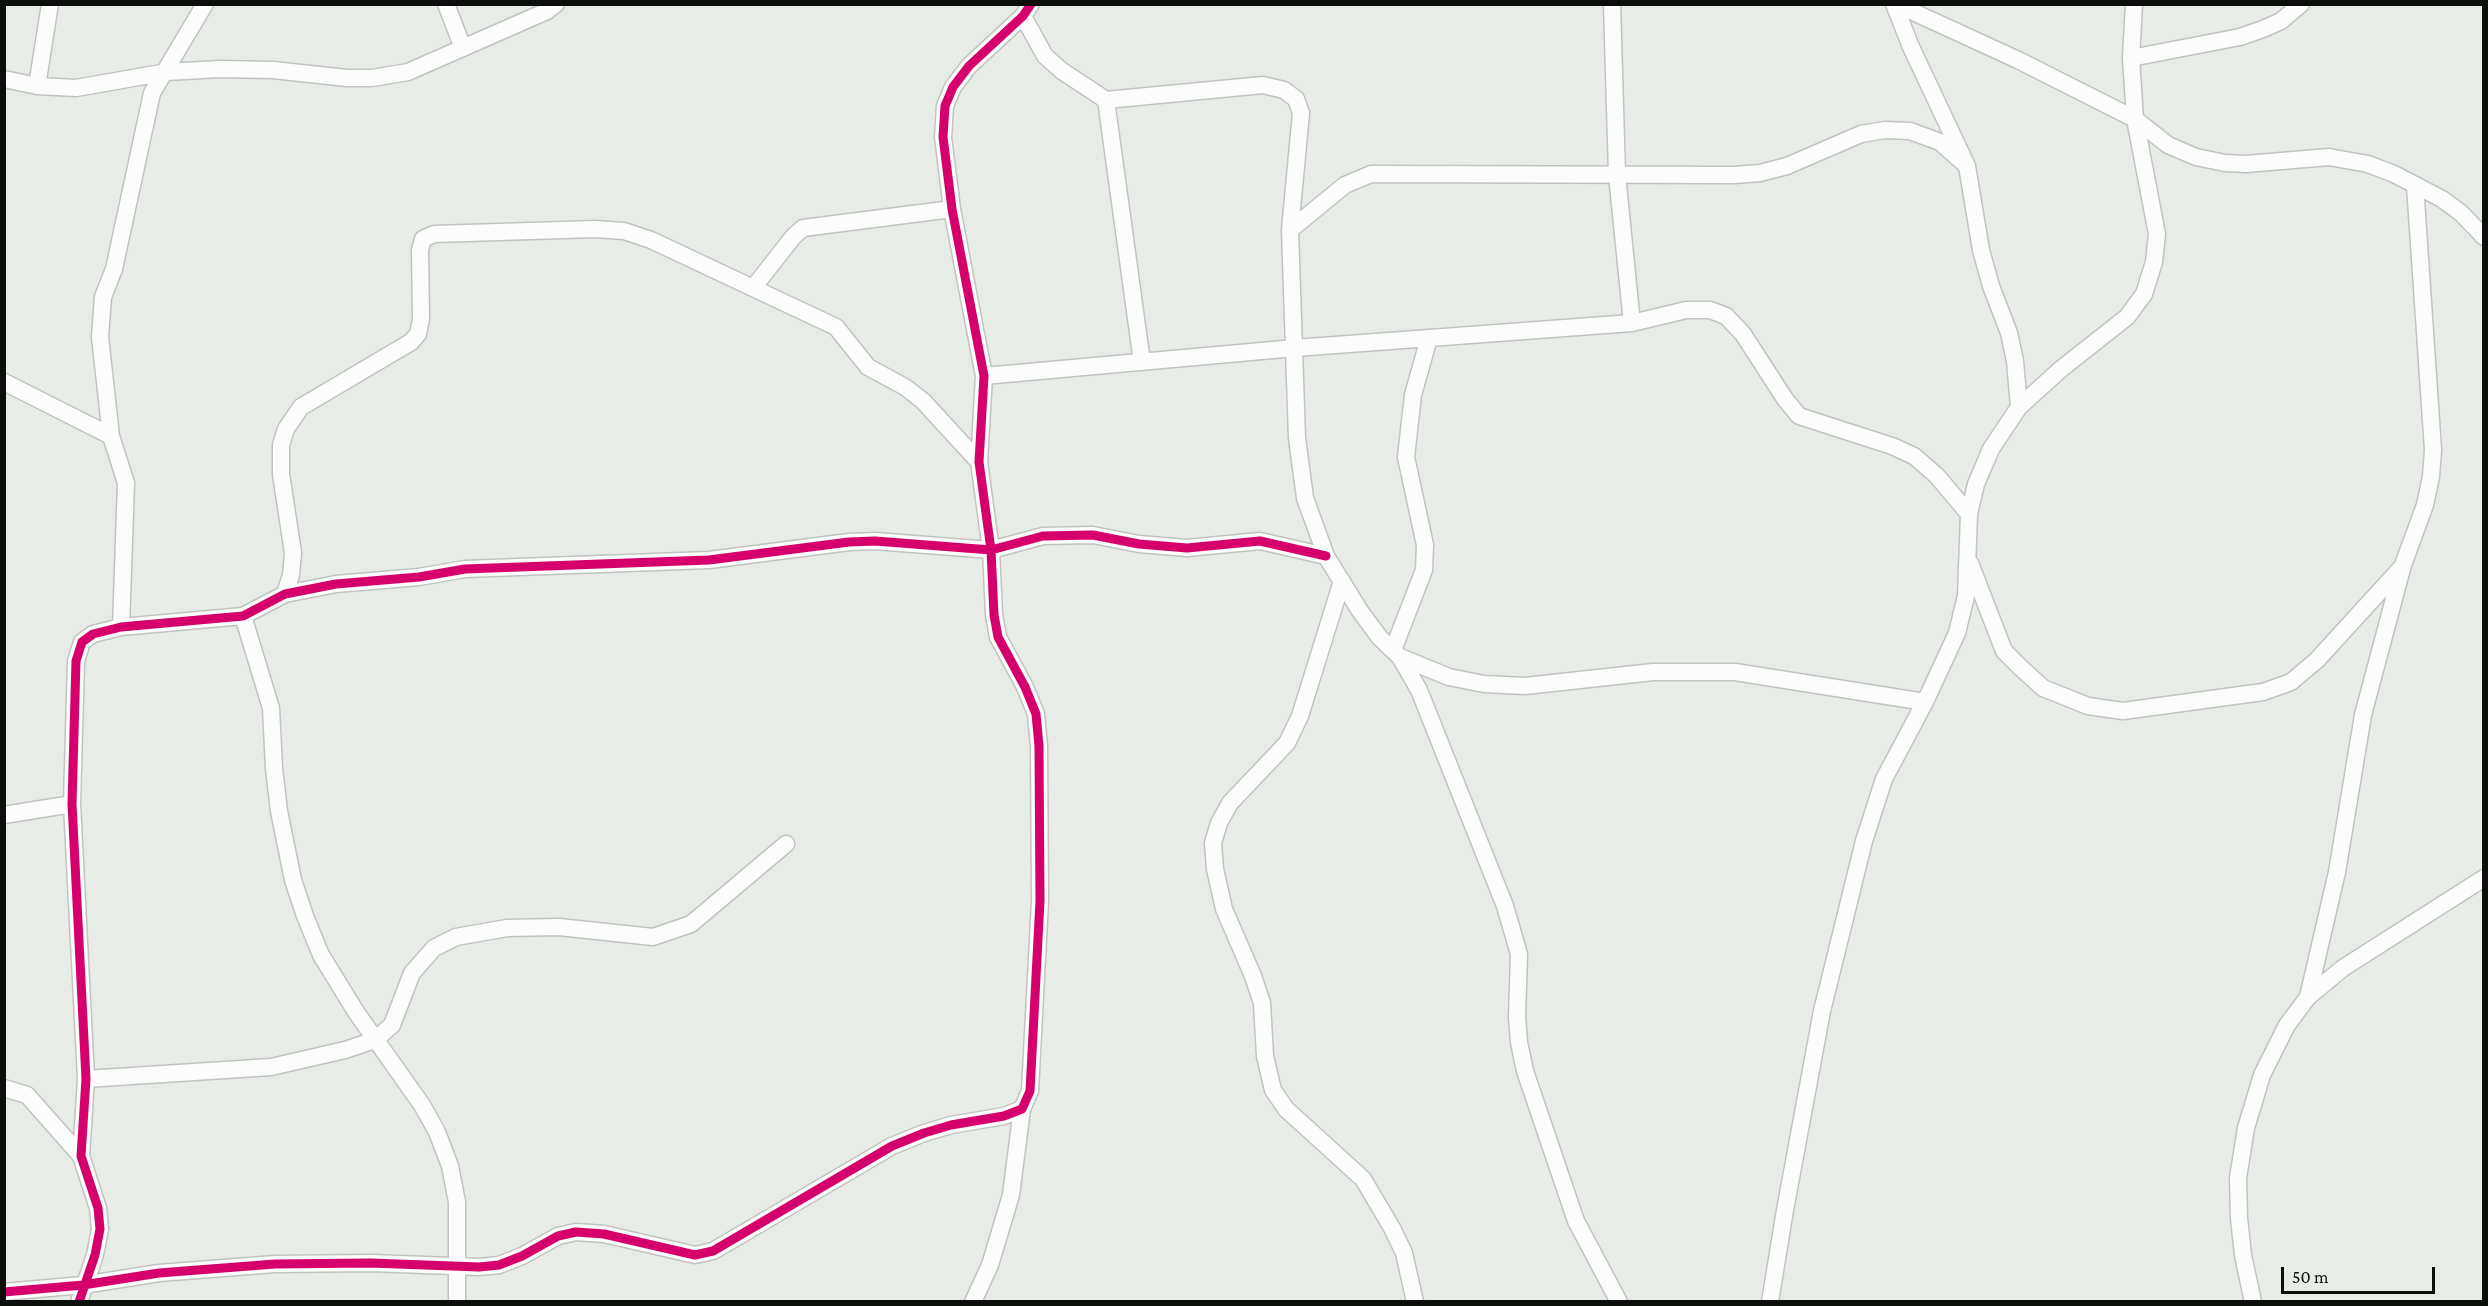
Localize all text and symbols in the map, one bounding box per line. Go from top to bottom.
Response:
scale bar [2284,1255,2438,1293]
text: 50 m [2292,1267,2329,1287]

